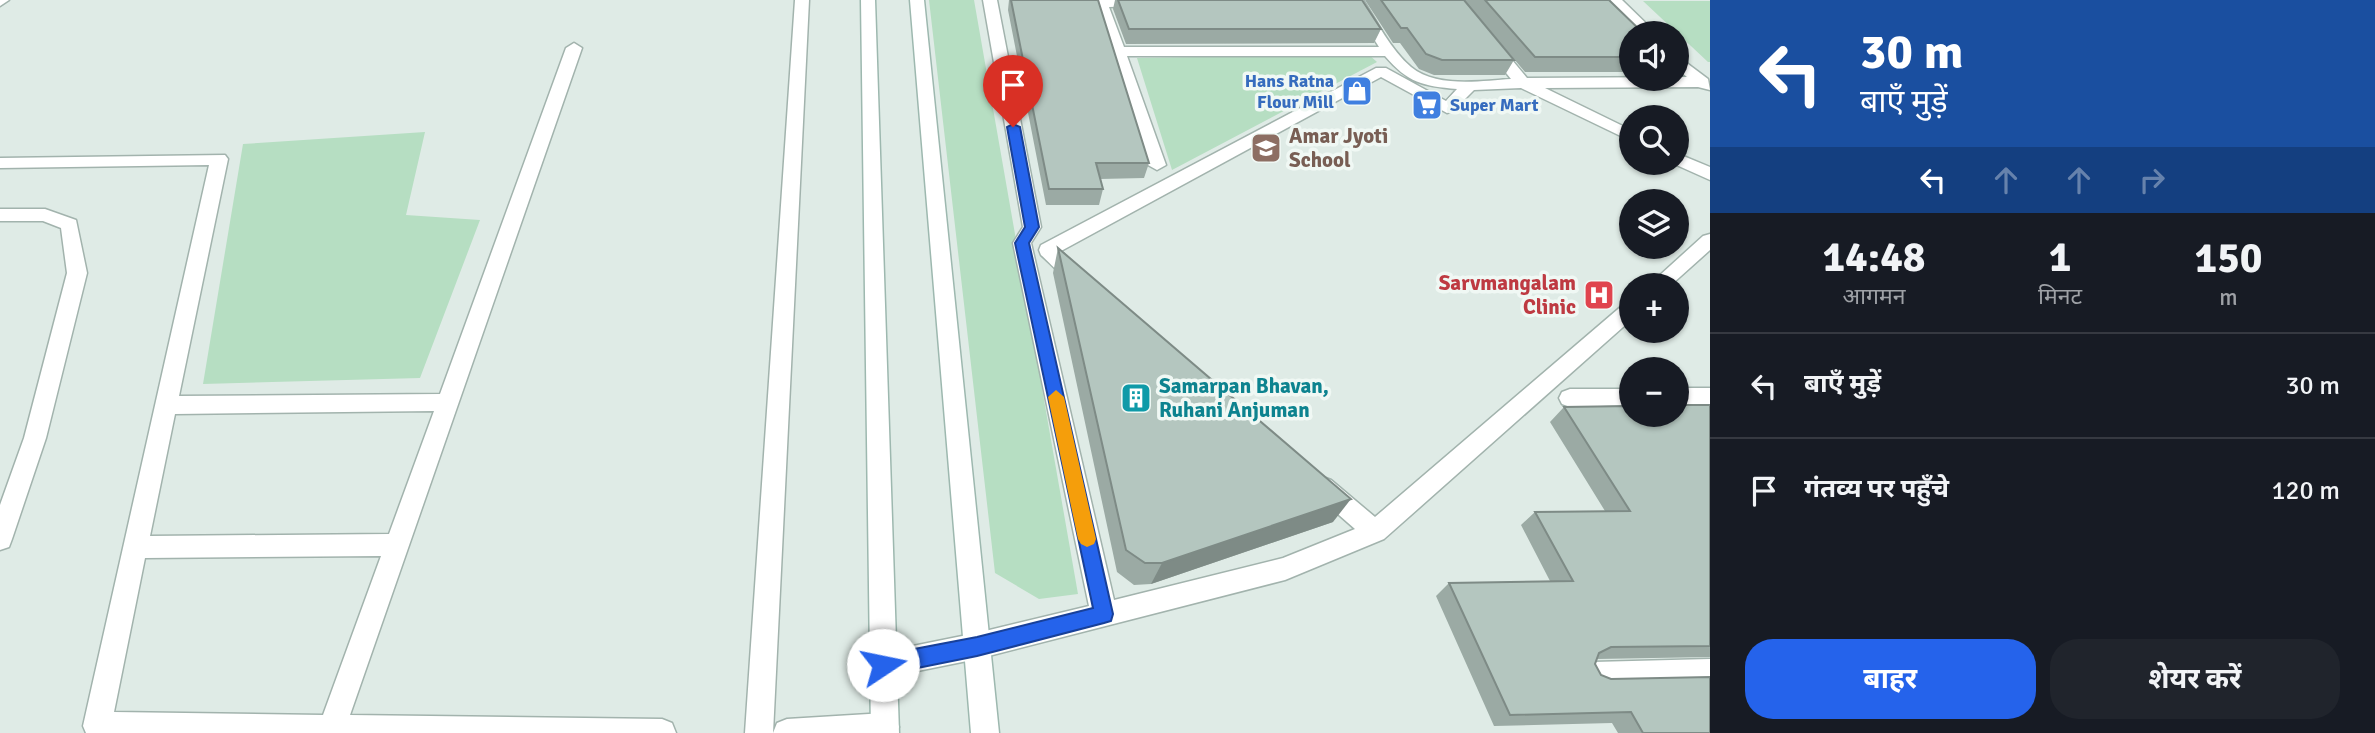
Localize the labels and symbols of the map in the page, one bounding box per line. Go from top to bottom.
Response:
pin [983,55,1043,127]
place label: Hans Ratna Flour Mill [1245,70,1334,113]
shop icon: Hans Ratna Flour Mill [1340,74,1374,108]
supermarket icon: Super Mart [1410,88,1444,122]
place label: Super Mart [1450,94,1539,116]
place label: Amar Jyoti School [1289,123,1388,173]
school or university icon: Amar Jyoti School [1249,131,1283,165]
place label: Sarvmangalam Clinic [1439,270,1576,320]
hospital icon: Sarvmangalam Clinic [1582,278,1616,312]
place label: Samarpan Bhavan, Ruhani Anjuman [1159,373,1329,423]
building icon: Samarpan Bhavan, Ruhani Anjuman [1119,381,1153,415]
position arrow [846,628,920,702]

